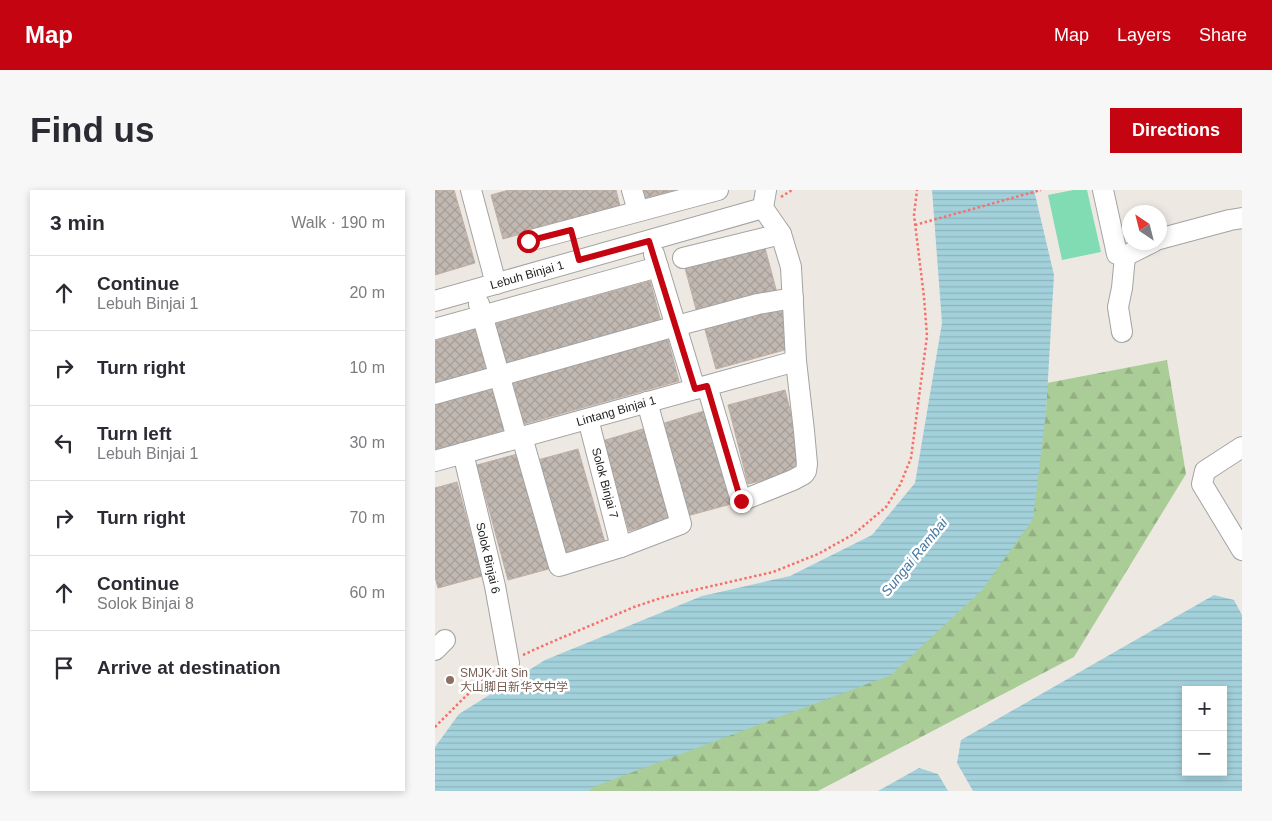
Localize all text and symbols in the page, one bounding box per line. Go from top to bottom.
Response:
text: Map [25,21,73,48]
text: Map [1054,25,1089,45]
text: Layers [1117,25,1171,45]
text: Share [1199,25,1247,45]
button: Directions [1110,108,1242,153]
text: Find us [30,110,154,149]
north arrow [1122,205,1167,250]
text: 3 min [50,211,105,234]
text: Walk · 190 m [291,214,385,231]
route start [517,230,540,253]
street label: Lebuh Binjai 1 [489,258,566,292]
text: Continue [97,273,179,294]
icon: ahead [50,279,78,307]
text: 20 m [349,284,385,301]
text: Lebuh Binjai 1 [97,295,198,312]
icon: right [50,354,78,382]
text: Turn right [97,357,185,378]
text: 10 m [349,359,385,376]
street label: Lintang Binjai 1 [575,393,658,429]
text: Turn left [97,423,172,444]
icon: left [50,429,78,457]
text: 30 m [349,434,385,451]
text: Lebuh Binjai 1 [97,445,198,462]
street label: Solok Binjai 7 [589,446,621,520]
route end [730,490,753,513]
icon: right [50,504,78,532]
text: Turn right [97,507,185,528]
text: 70 m [349,509,385,526]
water label: Sungai Rambai [878,514,951,599]
street label: Solok Binjai 6 [473,521,503,595]
text: Continue [97,573,179,594]
icon: ahead [50,579,78,607]
text: 60 m [349,584,385,601]
text: Solok Binjai 8 [97,595,194,612]
icon: arrive [50,654,78,682]
text: Arrive at destination [97,657,281,678]
place label: SMJK Jit Sin 大山脚日新华文中学 [460,666,568,694]
marker: SMJK Jit Sin 大山脚日新华文中学 [444,674,456,686]
map controls [1182,686,1227,776]
button: + [1182,686,1227,731]
button: − [1182,731,1227,776]

